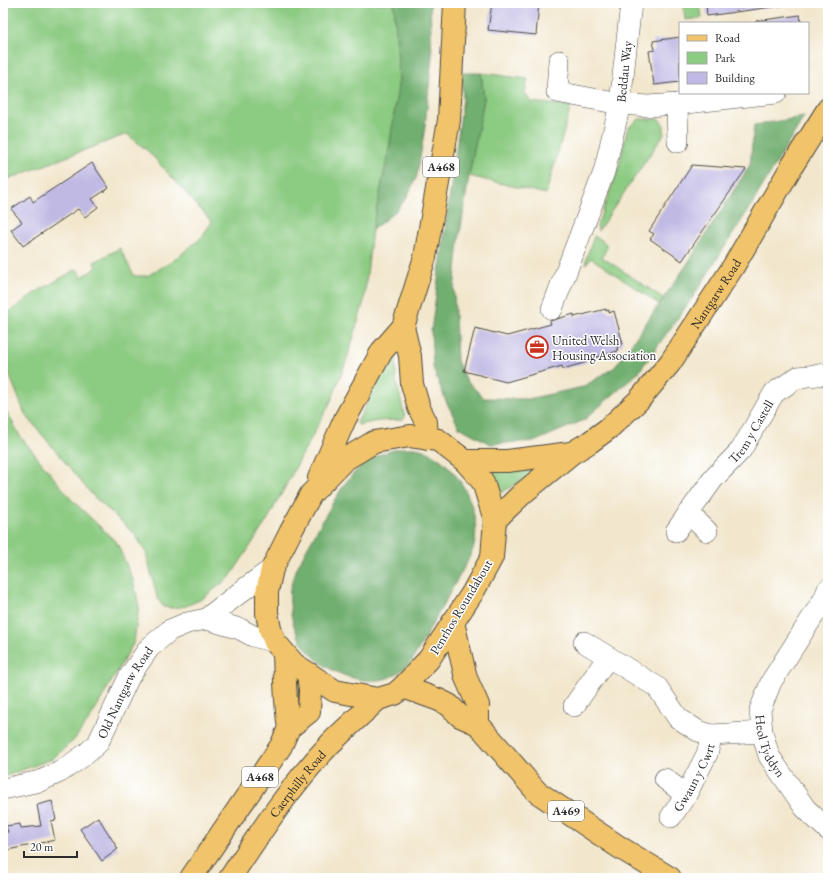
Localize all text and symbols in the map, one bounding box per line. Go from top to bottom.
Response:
legend [679,22,809,94]
text: Road [715,30,741,46]
street label: Beddau Way [612,40,635,103]
text: Park [715,50,736,66]
text: Building [715,70,756,86]
road number: A468 [423,157,459,177]
street label: Nantgarw Road [686,255,745,332]
place label: United Welsh Housing Association [552,332,657,364]
office icon: United Welsh Housing Association [524,334,550,360]
street label: Trem y Castell [724,397,777,467]
street label: Penrhos Roundabout [426,556,496,658]
street label: Old Nantgarw Road [93,642,157,741]
street label: Heol Tyddyn [752,714,789,780]
street label: Gwaun y Cwrt [669,742,718,815]
street label: Caerphilly Road [265,746,330,821]
road number: A468 [242,767,278,787]
road number: A469 [548,801,584,821]
scale bar [24,833,77,859]
text: 20 m [30,839,54,855]

